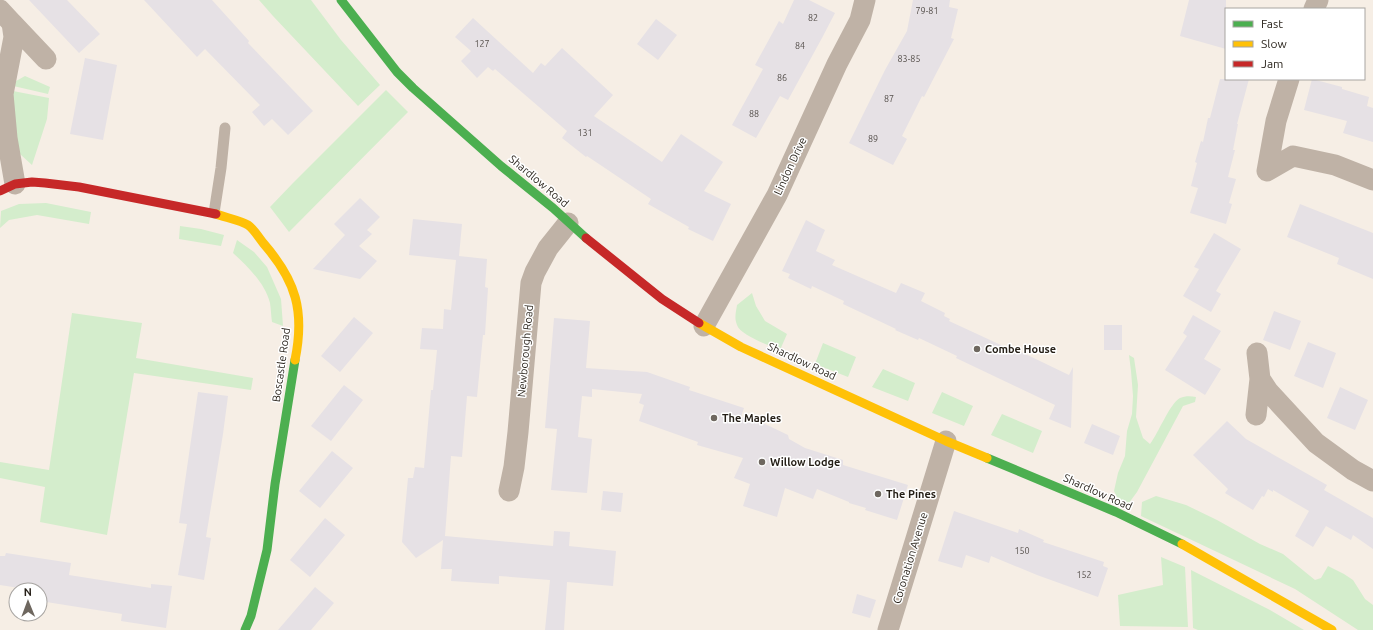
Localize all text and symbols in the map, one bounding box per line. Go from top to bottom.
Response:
house number: 79-81 [916,6,938,16]
legend [1225,8,1365,80]
house number: 82 [808,13,818,23]
text: Fast [1261,17,1283,30]
text: Slow [1261,37,1287,50]
house number: 127 [474,39,490,49]
house number: 84 [795,41,805,51]
house number: 83-85 [898,54,920,64]
text: Jam [1261,57,1283,70]
house number: 86 [777,73,787,83]
house number: 87 [884,94,894,104]
house number: 88 [749,109,759,119]
house number: 131 [577,128,593,138]
house number: 89 [868,134,878,144]
street label: Lindon Drive [771,135,809,197]
street label: Shardlow Road [507,153,571,209]
street label: Newborough Road [515,304,535,398]
street label: Boscastle Road [270,327,292,403]
street label: Shardlow Road [766,340,838,382]
place label: Combe House [985,343,1056,355]
marker: Combe House [972,344,982,354]
place label: The Maples [722,412,781,424]
marker: The Maples [709,413,719,423]
place label: Willow Lodge [770,456,840,468]
marker: Willow Lodge [757,457,767,467]
street label: Shardlow Road [1062,471,1134,513]
place label: The Pines [886,488,936,500]
marker: The Pines [873,489,883,499]
street label: Coronation Avenue [890,511,930,605]
house number: 150 [1014,546,1030,556]
house number: 152 [1076,570,1092,580]
north arrow [8,582,48,622]
text: N [24,586,32,598]

